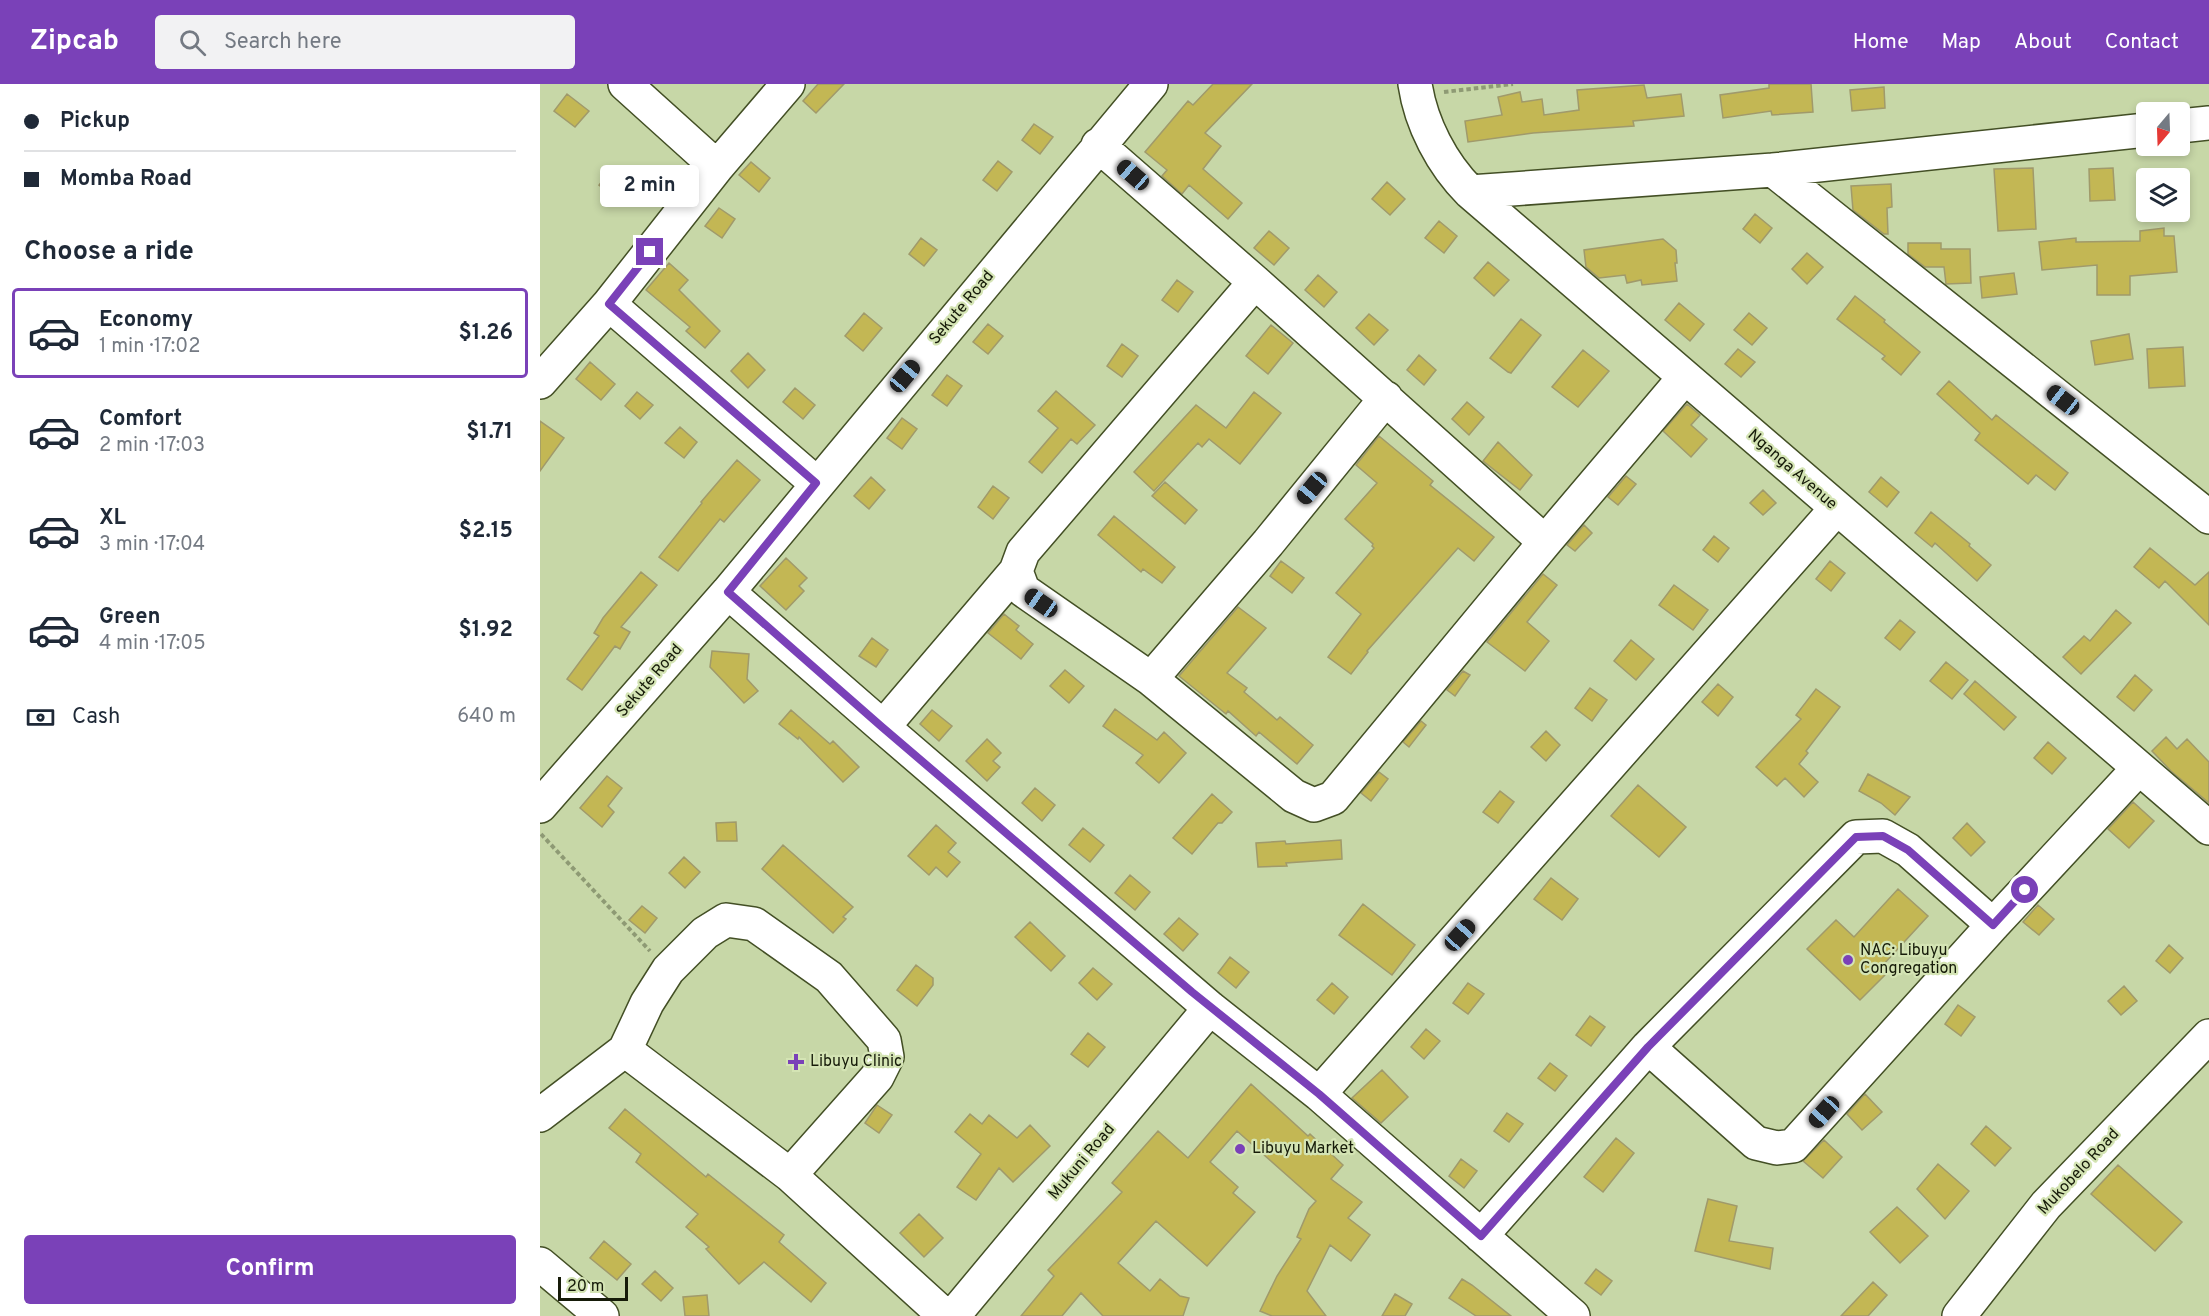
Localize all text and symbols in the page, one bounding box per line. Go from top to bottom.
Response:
search box [155,15,575,69]
text: Zipcab [30,24,119,60]
icon: search [176,26,209,59]
text: Search here [224,29,341,56]
text: Home [1853,29,1909,56]
text: Map [1942,29,1981,56]
text: About [2014,29,2072,56]
text: Contact [2105,29,2179,56]
north arrow [2136,102,2190,156]
map controls [2136,102,2190,222]
text: Pickup [60,108,130,135]
car [1114,156,1152,194]
callout: 2 min [600,165,700,207]
text: Momba Road [60,166,192,193]
button: layers [2136,168,2190,222]
text: 2 min [623,173,676,199]
text: Choose a ride [24,235,194,269]
route end [636,238,663,265]
street label: Sekute Road [925,267,999,349]
icon: car [27,306,81,360]
text: Economy [99,307,193,334]
text: $1.26 [458,320,513,347]
text: 1 min · 17:02 [99,334,200,360]
car [887,356,923,396]
car [2043,382,2083,418]
icon: car [27,405,81,459]
text: Comfort [99,406,182,433]
text: $1.71 [466,419,513,446]
street label: Nganga Avenue [1743,426,1841,514]
text: 2 min · 17:03 [99,433,205,459]
car [1294,468,1330,508]
icon: car [27,504,81,558]
text: XL [99,505,126,532]
text: $2.15 [459,518,513,545]
text: 3 min · 17:04 [99,532,205,558]
car [1021,585,1061,621]
icon: car [27,603,81,657]
text: Green [99,604,161,631]
text: $1.92 [458,617,513,644]
text: 4 min · 17:05 [99,631,206,657]
street label: Sekute Road [613,640,687,722]
icon: cash [24,701,57,734]
text: Cash [72,704,121,731]
text: 640 m [457,704,516,730]
route start [2011,876,2038,903]
car [1441,916,1479,954]
place label: NAC: Libuyu Congregation [1860,941,1957,979]
marker: NAC: Libuyu Congregation [1841,953,1855,967]
place label: Libuyu Clinic [810,1052,902,1072]
marker: Libuyu Clinic [787,1053,805,1071]
car [1805,1093,1843,1131]
street label: Mukuni Road [1044,1120,1120,1204]
street label: Mukobelo Road [2034,1125,2124,1219]
place label: Libuyu Market [1252,1139,1354,1159]
marker: Libuyu Market [1233,1142,1247,1156]
button: Confirm [24,1235,516,1304]
scale bar [558,1274,628,1302]
text: 20 m [567,1277,604,1297]

